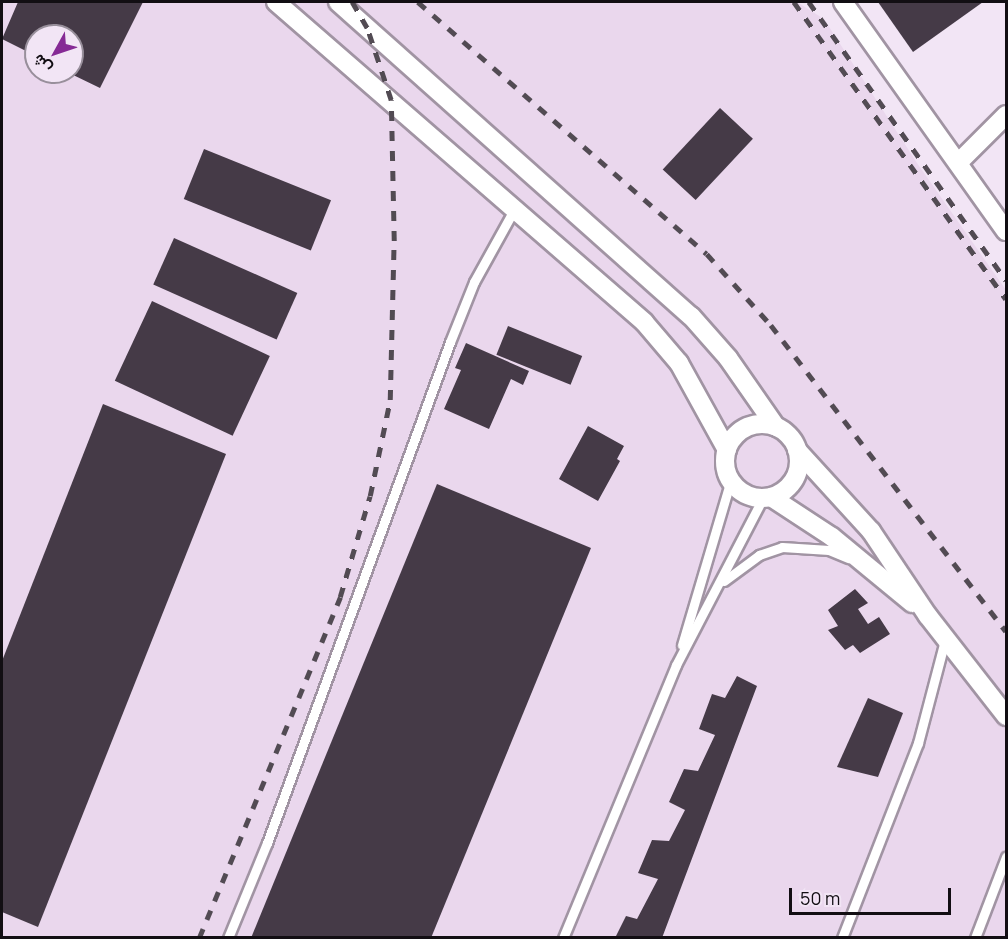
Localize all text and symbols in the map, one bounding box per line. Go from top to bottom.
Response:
north arrow [24,24,84,84]
text: ش [27,50,56,79]
scale bar [792,876,954,914]
text: 50 m [800,886,840,910]

